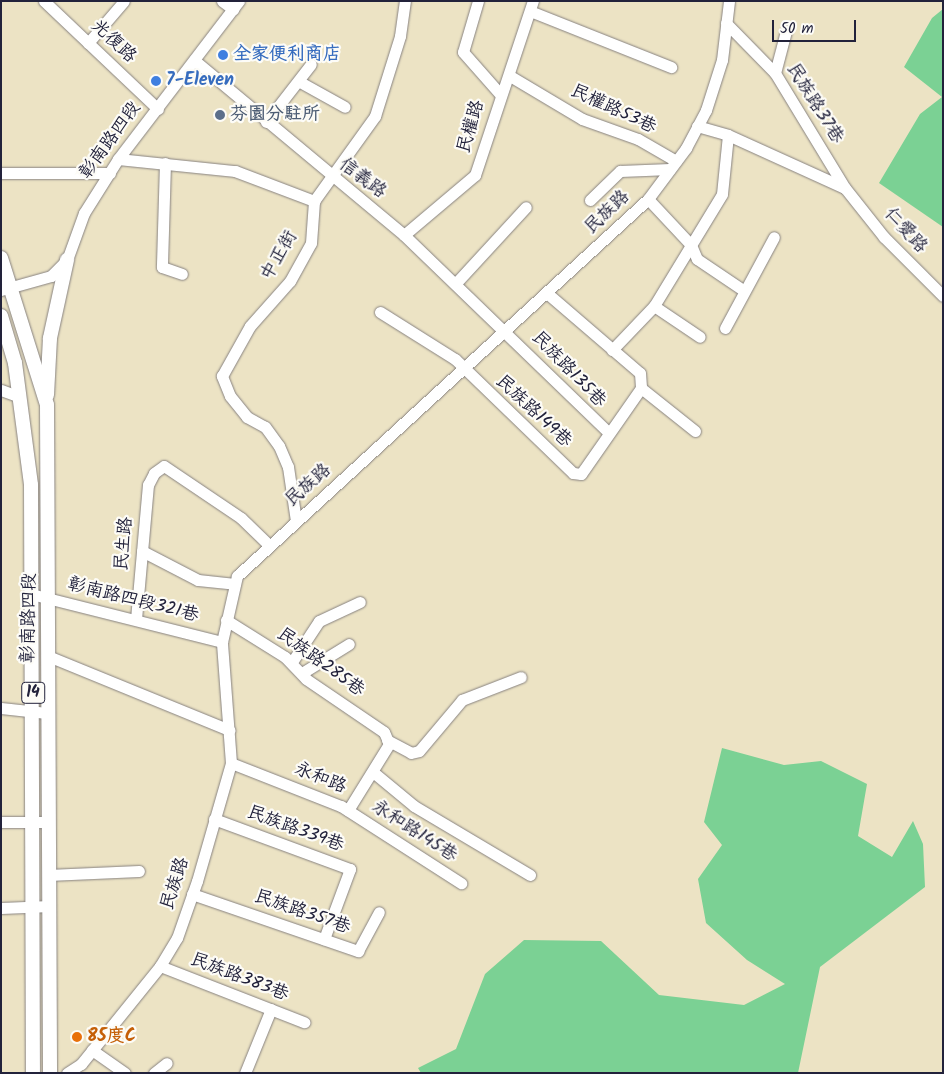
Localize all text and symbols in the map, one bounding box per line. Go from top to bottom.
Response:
scale bar [774,10,858,42]
street label: 光復路 [86,16,140,68]
text: 50 m [780,17,814,41]
place label: 全家便利商店 [233,44,341,66]
marker: 全家便利商店 [217,49,229,61]
street label: 民族路37巷 [781,60,847,148]
place label: 7-Eleven [166,70,234,92]
marker: 7-Eleven [150,75,162,87]
street label: 民權路53巷 [567,81,659,139]
street label: 彰南路四段 [76,98,146,184]
street label: 民權路 [454,98,490,156]
place label: 芬園分駐所 [230,104,320,126]
marker: 芬園分駐所 [214,109,226,121]
street label: 信義路 [334,154,390,204]
street label: 民族路 [581,186,635,240]
street label: 仁愛路 [879,204,931,258]
street label: 中正街 [257,227,303,285]
street label: 民族路135巷 [526,327,610,413]
street label: 民族路149巷 [490,371,576,453]
street label: 民族路 [282,460,336,512]
street label: 民生路 [112,516,138,572]
street label: 彰南路四段 [18,573,42,663]
street label: 彰南路四段321巷 [65,574,201,628]
street label: 民族路285巷 [272,624,368,702]
road number: 14 [20,680,46,706]
street label: 永和路 [291,759,349,799]
street label: 永和路145巷 [367,796,461,868]
street label: 民族路339巷 [244,803,346,857]
street label: 民族路 [157,855,195,913]
street label: 民族路357巷 [251,886,353,940]
street label: 民族路383巷 [187,949,291,1007]
place label: 85度C [87,1026,136,1048]
marker: 85度C [71,1031,83,1043]

